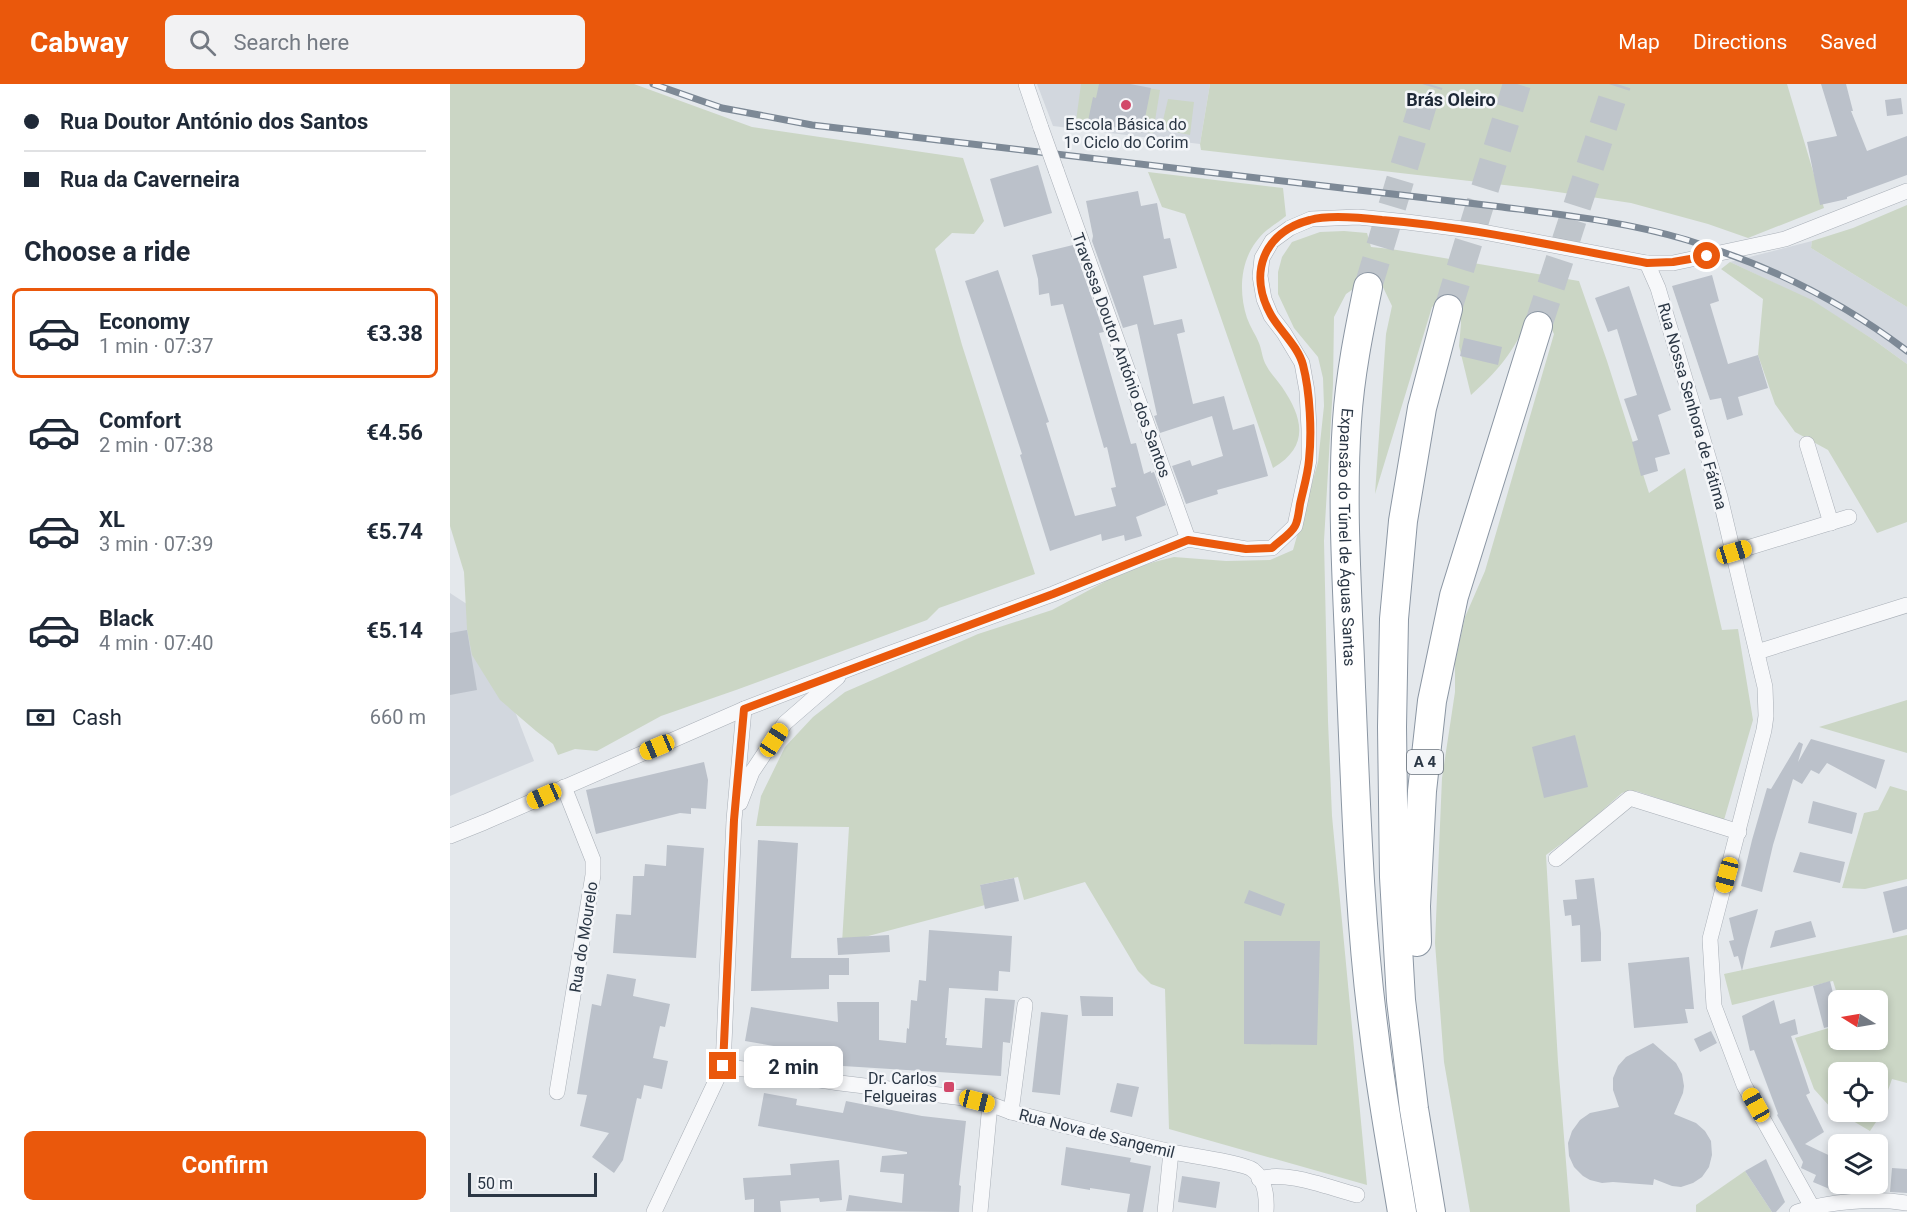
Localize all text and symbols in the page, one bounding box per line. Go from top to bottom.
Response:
search box [165,15,585,69]
text: Cabway [30,26,129,59]
icon: search [186,26,219,59]
text: Search here [234,30,349,55]
text: Map [1618,30,1660,54]
text: Directions [1693,30,1787,54]
text: Saved [1820,30,1877,54]
district label: Brás Oleiro [1406,89,1496,110]
marker: Escola Básica do 1º Ciclo do Corim [1119,98,1133,112]
text: Rua Doutor António dos Santos [60,109,368,134]
place label: Escola Básica do 1º Ciclo do Corim [1064,115,1188,152]
text: Rua da Caverneira [60,167,240,192]
street label: Travessa Doutor António dos Santos [1068,230,1175,480]
text: Choose a ride [24,236,190,268]
route start [1693,242,1720,269]
street label: Rua Nossa Senhora de Fátima [1654,301,1731,512]
icon: car [27,306,81,360]
text: Economy [99,309,190,334]
text: €3.38 [366,321,423,346]
text: 1 min · 07:37 [99,334,214,358]
icon: car [27,405,81,459]
street label: Expansão do Túnel de Águas Santas [1335,407,1359,667]
text: Comfort [99,408,181,433]
text: €4.56 [366,420,423,445]
text: 2 min · 07:38 [99,433,214,457]
icon: car [27,504,81,558]
text: XL [99,507,125,532]
text: €5.74 [366,519,423,544]
text: 3 min · 07:39 [99,532,214,556]
car [1714,538,1754,566]
icon: car [27,603,81,657]
text: Black [99,606,154,631]
text: €5.14 [366,618,423,643]
text: 4 min · 07:40 [99,631,214,655]
icon: cash [24,701,57,734]
text: Cash [72,705,122,730]
text: 660 m [370,705,426,729]
car [757,720,791,760]
car [637,732,677,762]
road number: A 4 [1407,750,1443,774]
car [524,780,564,812]
car [1714,855,1740,895]
street label: Rua do Mourelo [565,880,602,994]
north arrow [1828,990,1888,1050]
map controls [1828,990,1888,1194]
callout: 2 min [744,1045,843,1087]
route end [709,1052,736,1079]
text: 2 min [768,1055,819,1079]
button: locate [1828,1062,1888,1122]
place label: Dr. Carlos Felgueiras [864,1069,937,1106]
marker: Dr. Carlos Felgueiras [942,1080,956,1094]
car [1739,1085,1773,1125]
car [957,1088,997,1114]
street label: Rua Nova de Sangemil [1017,1105,1177,1162]
button: Confirm [24,1131,426,1200]
button: layers [1828,1134,1888,1194]
scale bar [468,1170,597,1198]
text: 50 m [477,1174,513,1193]

